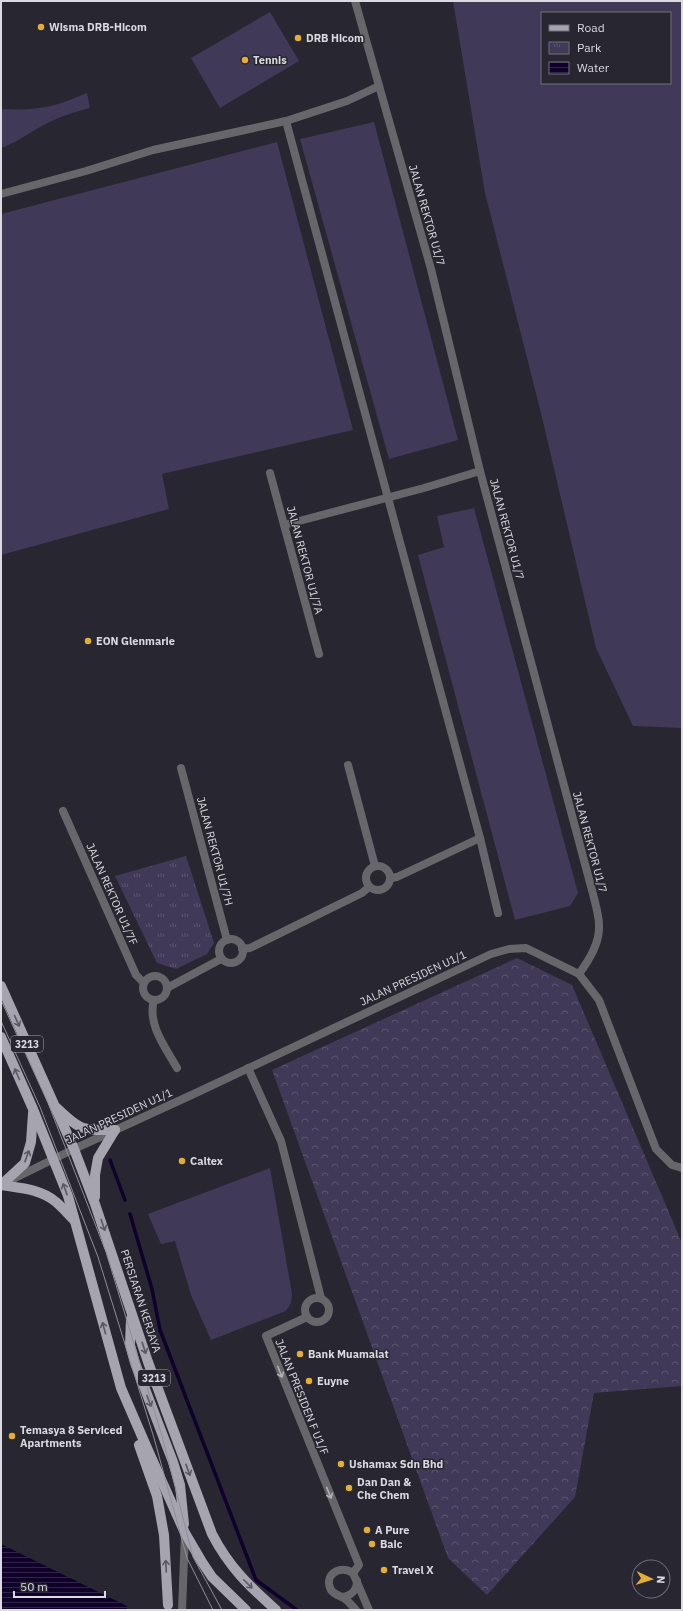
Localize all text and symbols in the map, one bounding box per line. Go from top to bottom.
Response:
legend [541,12,671,84]
place label: Wisma DRB-Hicom [49,20,147,34]
text: Road [577,20,605,35]
marker: Wisma DRB-Hicom [36,22,46,32]
place label: DRB Hicom [306,31,364,45]
marker: DRB Hicom [293,33,303,43]
text: Park [577,40,602,55]
place label: Tennis [253,53,287,67]
marker: Tennis [240,55,250,65]
text: Water [577,60,610,75]
street label: JALAN REKTOR U1/7 [406,163,448,267]
street label: JALAN REKTOR U1/7 [487,477,527,581]
street label: JALAN REKTOR U1/7A [284,504,326,616]
place label: EON Glenmarie [96,634,175,648]
marker: EON Glenmarie [83,636,93,646]
street label: JALAN REKTOR U1/7 [570,790,610,894]
street label: JALAN REKTOR U1/7H [194,795,236,907]
street label: JALAN REKTOR U1/7F [83,841,141,947]
street label: JALAN PRESIDEN U1/1 [358,947,469,1009]
one-way arrow [14,1015,21,1027]
road number: 3213 [11,1036,43,1052]
one-way arrow [13,1068,21,1080]
street label: JALAN PRESIDEN U1/1 [64,1085,175,1147]
one-way arrow [24,1151,32,1163]
place label: Caltex [190,1154,223,1168]
marker: Caltex [177,1156,187,1166]
one-way arrow [61,1183,68,1196]
one-way arrow [99,1218,107,1230]
street label: PERSIARAN KERJAYA [118,1248,164,1354]
one-way arrow [100,1322,107,1335]
street label: JALAN PRESIDEN F U1/F [272,1337,332,1457]
one-way arrow [140,1342,148,1354]
place label: Bank Muamalat [308,1347,389,1361]
marker: Bank Muamalat [295,1349,305,1359]
one-way arrow [277,1365,285,1377]
road number: 3213 [138,1370,170,1386]
place label: Euyne [317,1374,349,1388]
marker: Euyne [304,1376,314,1386]
one-way arrow [146,1394,154,1406]
place label: Temasya 8 Serviced Apartments [20,1423,122,1450]
marker: Temasya 8 Serviced Apartments [7,1431,17,1441]
place label: Ushamax Sdn Bhd [349,1457,443,1471]
marker: Ushamax Sdn Bhd [336,1459,346,1469]
one-way arrow [185,1464,193,1476]
place label: Dan Dan & Che Chem [357,1475,411,1502]
marker: Dan Dan & Che Chem [344,1483,354,1493]
one-way arrow [325,1486,333,1498]
place label: A Pure [375,1523,409,1537]
marker: A Pure [362,1525,372,1535]
place label: Baic [380,1537,403,1551]
marker: Baic [367,1539,377,1549]
north arrow [631,1559,671,1599]
one-way arrow [162,1560,170,1573]
place label: Travel X [392,1563,434,1577]
marker: Travel X [379,1565,389,1575]
scale bar [14,1573,105,1599]
text: N [654,1575,668,1584]
text: 50 m [20,1579,48,1594]
one-way arrow [243,1579,253,1589]

